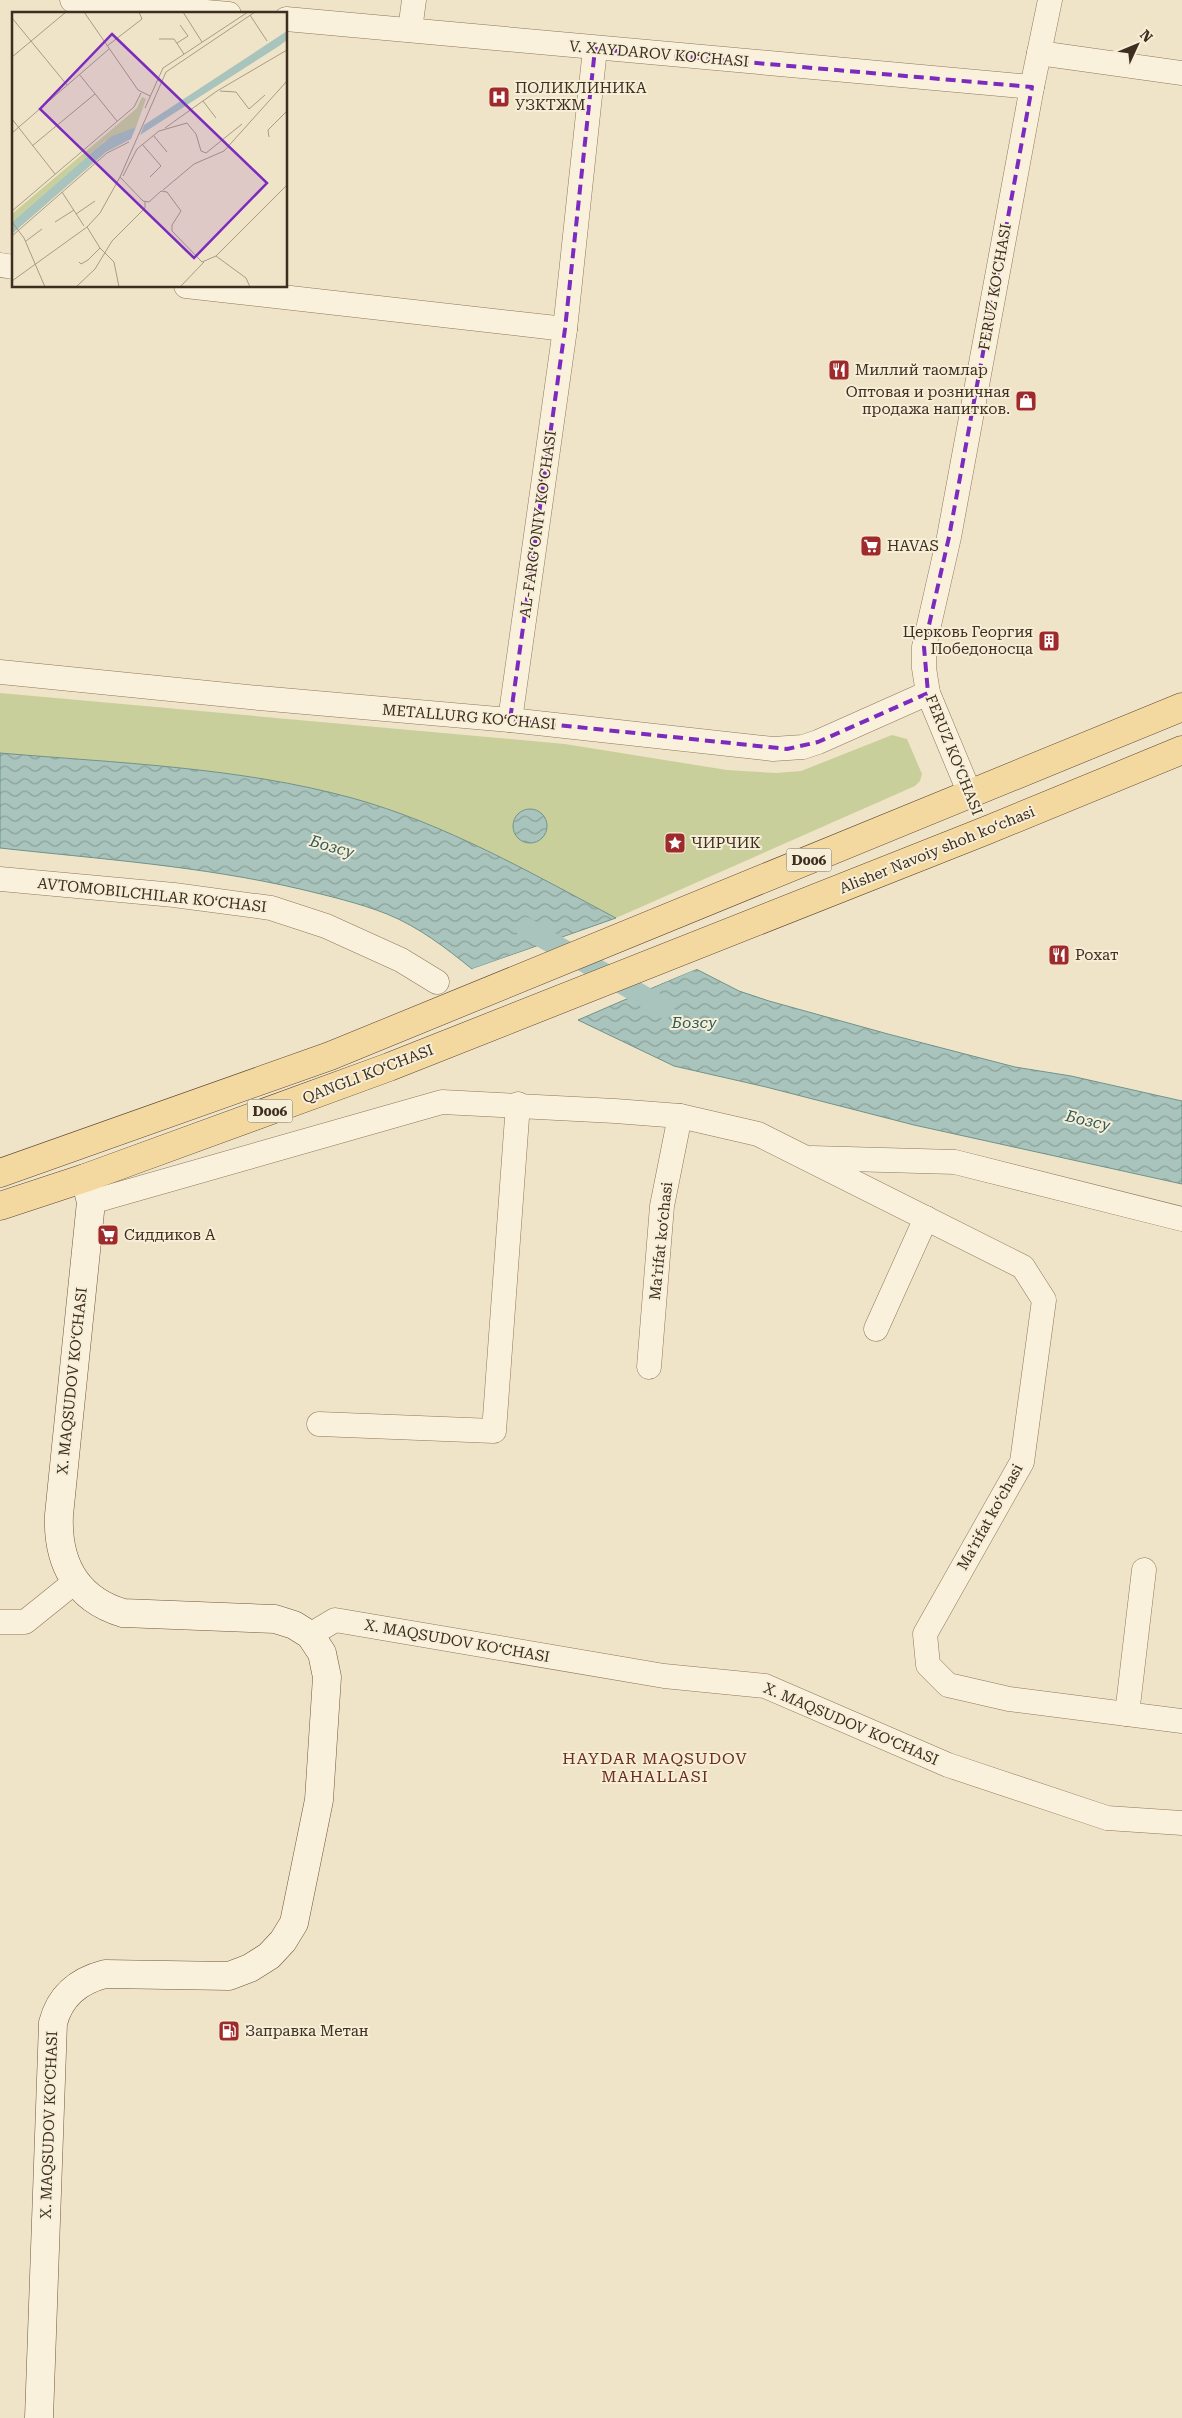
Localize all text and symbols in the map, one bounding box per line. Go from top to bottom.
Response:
inset map [12,12,288,288]
north arrow [1112,20,1162,70]
text: N [1137,27,1156,46]
street label: V. XAYDAROV KO‘CHASI [568,37,750,71]
place label: ПОЛИКЛИНИКА УЗКТЖМ [515,79,647,114]
hospital icon: ПОЛИКЛИНИКА УЗКТЖМ [487,85,511,109]
street label: FERUZ KO‘CHASI [975,222,1015,352]
restaurant icon: Миллий таомлар [827,358,851,382]
place label: Миллий таомлар [855,361,988,379]
place label: Оптовая и розничная продажа напитков. [846,383,1010,418]
shop icon: Оптовая и розничная продажа напитков. [1014,389,1038,413]
street label: AL-FARG‘ONIY KO‘CHASI [516,429,560,619]
supermarket icon: HAVAS [859,534,883,558]
place label: HAVAS [887,537,939,555]
place label: Церковь Георгия Победоносца [903,623,1033,658]
building icon: Церковь Георгия Победоносца [1037,629,1061,653]
street label: FERUZ KO‘CHASI [922,692,986,818]
street label: METALLURG KO‘CHASI [381,700,557,734]
street label: Alisher Navoiy shoh koʻchasi [837,802,1038,898]
water label: Бозсу [307,831,357,862]
place icon: ЧИРЧИК [663,831,687,855]
place label: ЧИРЧИК [691,834,761,852]
road number: D006 [786,848,832,872]
street label: AVTOMOBILCHILAR KO‘CHASI [36,874,268,916]
restaurant icon: Рохат [1047,943,1071,967]
place label: Рохат [1075,946,1119,964]
water label: Бозсу [670,1013,717,1032]
street label: QANGLI KO‘CHASI [300,1041,436,1107]
road number: D006 [248,1100,292,1122]
water label: Бозсу [1063,1106,1113,1135]
street label: Maʼrifat ko‘chasi [646,1181,676,1301]
supermarket icon: Сиддиков А [96,1223,120,1247]
place label: Сиддиков А [124,1226,216,1244]
street label: X. MAQSUDOV KO‘CHASI [53,1286,91,1476]
street label: Maʼrifat ko‘chasi [953,1461,1027,1573]
street label: X. MAQSUDOV KO‘CHASI [363,1616,551,1666]
street label: X. MAQSUDOV KO‘CHASI [761,1679,941,1769]
district label: HAYDAR MAQSUDOV MAHALLASI [562,1749,748,1786]
fuel station icon: Заправка Метан [217,2019,241,2043]
place label: Заправка Метан [245,2022,369,2040]
street label: X. MAQSUDOV KO‘CHASI [37,2031,61,2219]

